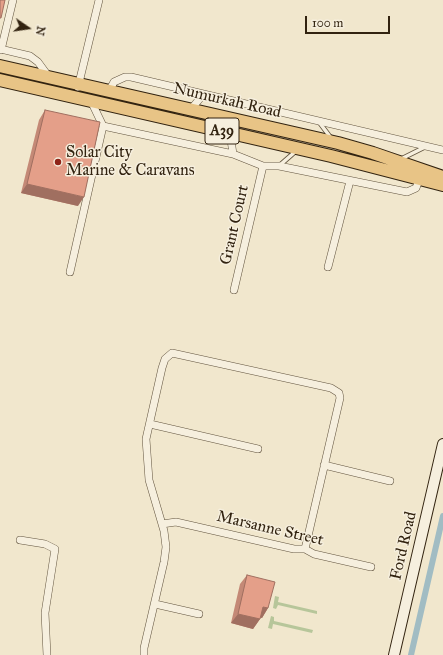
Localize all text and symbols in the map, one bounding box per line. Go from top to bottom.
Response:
north arrow [8,8,48,48]
scale bar [307,8,392,34]
text: 100 m [312,16,343,30]
text: N [33,25,48,37]
street label: Numurkah Road [171,79,283,123]
road number: A39 [205,118,239,144]
place label: Solar City Marine & Caravans [66,143,195,181]
marker: Solar City Marine & Caravans [53,157,63,167]
street label: Grant Court [216,183,254,267]
street label: Marsanne Street [215,507,325,551]
street label: Ford Road [387,510,421,582]

